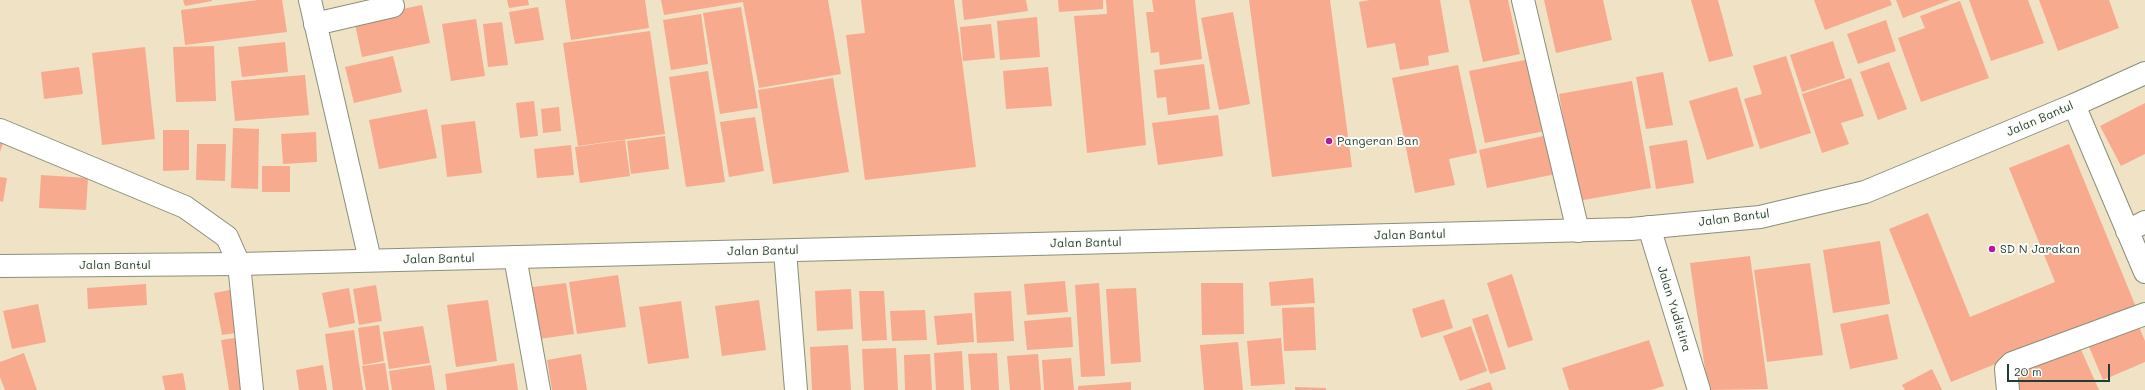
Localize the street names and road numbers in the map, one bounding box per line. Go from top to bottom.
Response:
street label: Jalan Bantul [2004,98,2076,140]
street label: Jalan Bantul [1698,206,1770,230]
street label: Jalan Bantul [1374,227,1446,243]
street label: Jalan Bantul [1050,235,1122,251]
street label: Jalan Bantul [727,243,799,259]
street label: Jalan Bantul [403,251,475,267]
street label: Jalan Bantul [79,258,151,272]
street label: Jalan Yudistira [1654,264,1694,354]

